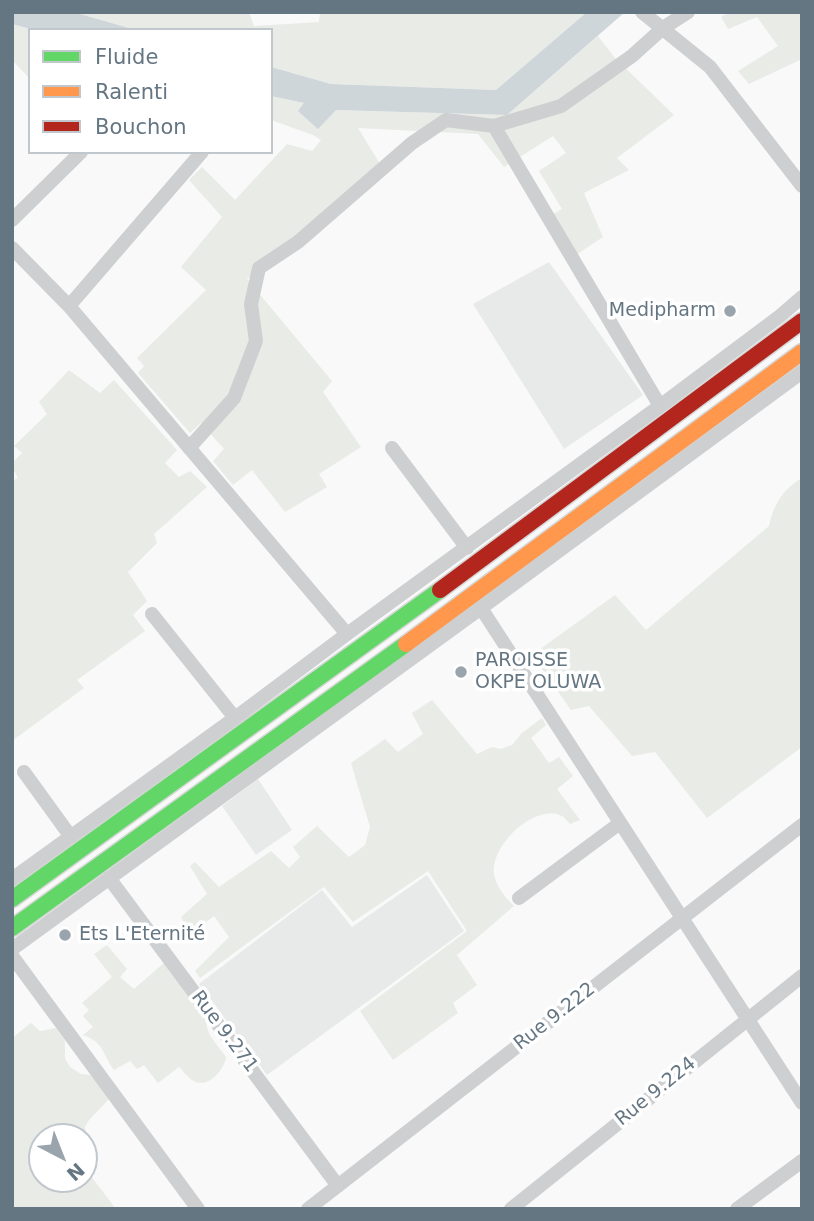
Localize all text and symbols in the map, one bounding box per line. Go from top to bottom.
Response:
legend [28,28,273,154]
text: Fluide [95,45,158,69]
text: Ralenti [95,80,168,104]
text: Bouchon [95,115,187,139]
place label: Medipharm [609,300,716,322]
marker: Medipharm [722,303,738,319]
place label: PAROISSE OKPE OLUWA [475,650,601,694]
marker: PAROISSE OKPE OLUWA [453,664,469,680]
place label: Ets L'Eternité [79,924,205,946]
marker: Ets L'Eternité [57,927,73,943]
street label: Rue 9.222 [510,978,600,1056]
street label: Rue 9.271 [186,987,262,1077]
street label: Rue 9.224 [611,1053,701,1131]
north arrow [28,1123,98,1193]
text: N [62,1159,89,1186]

